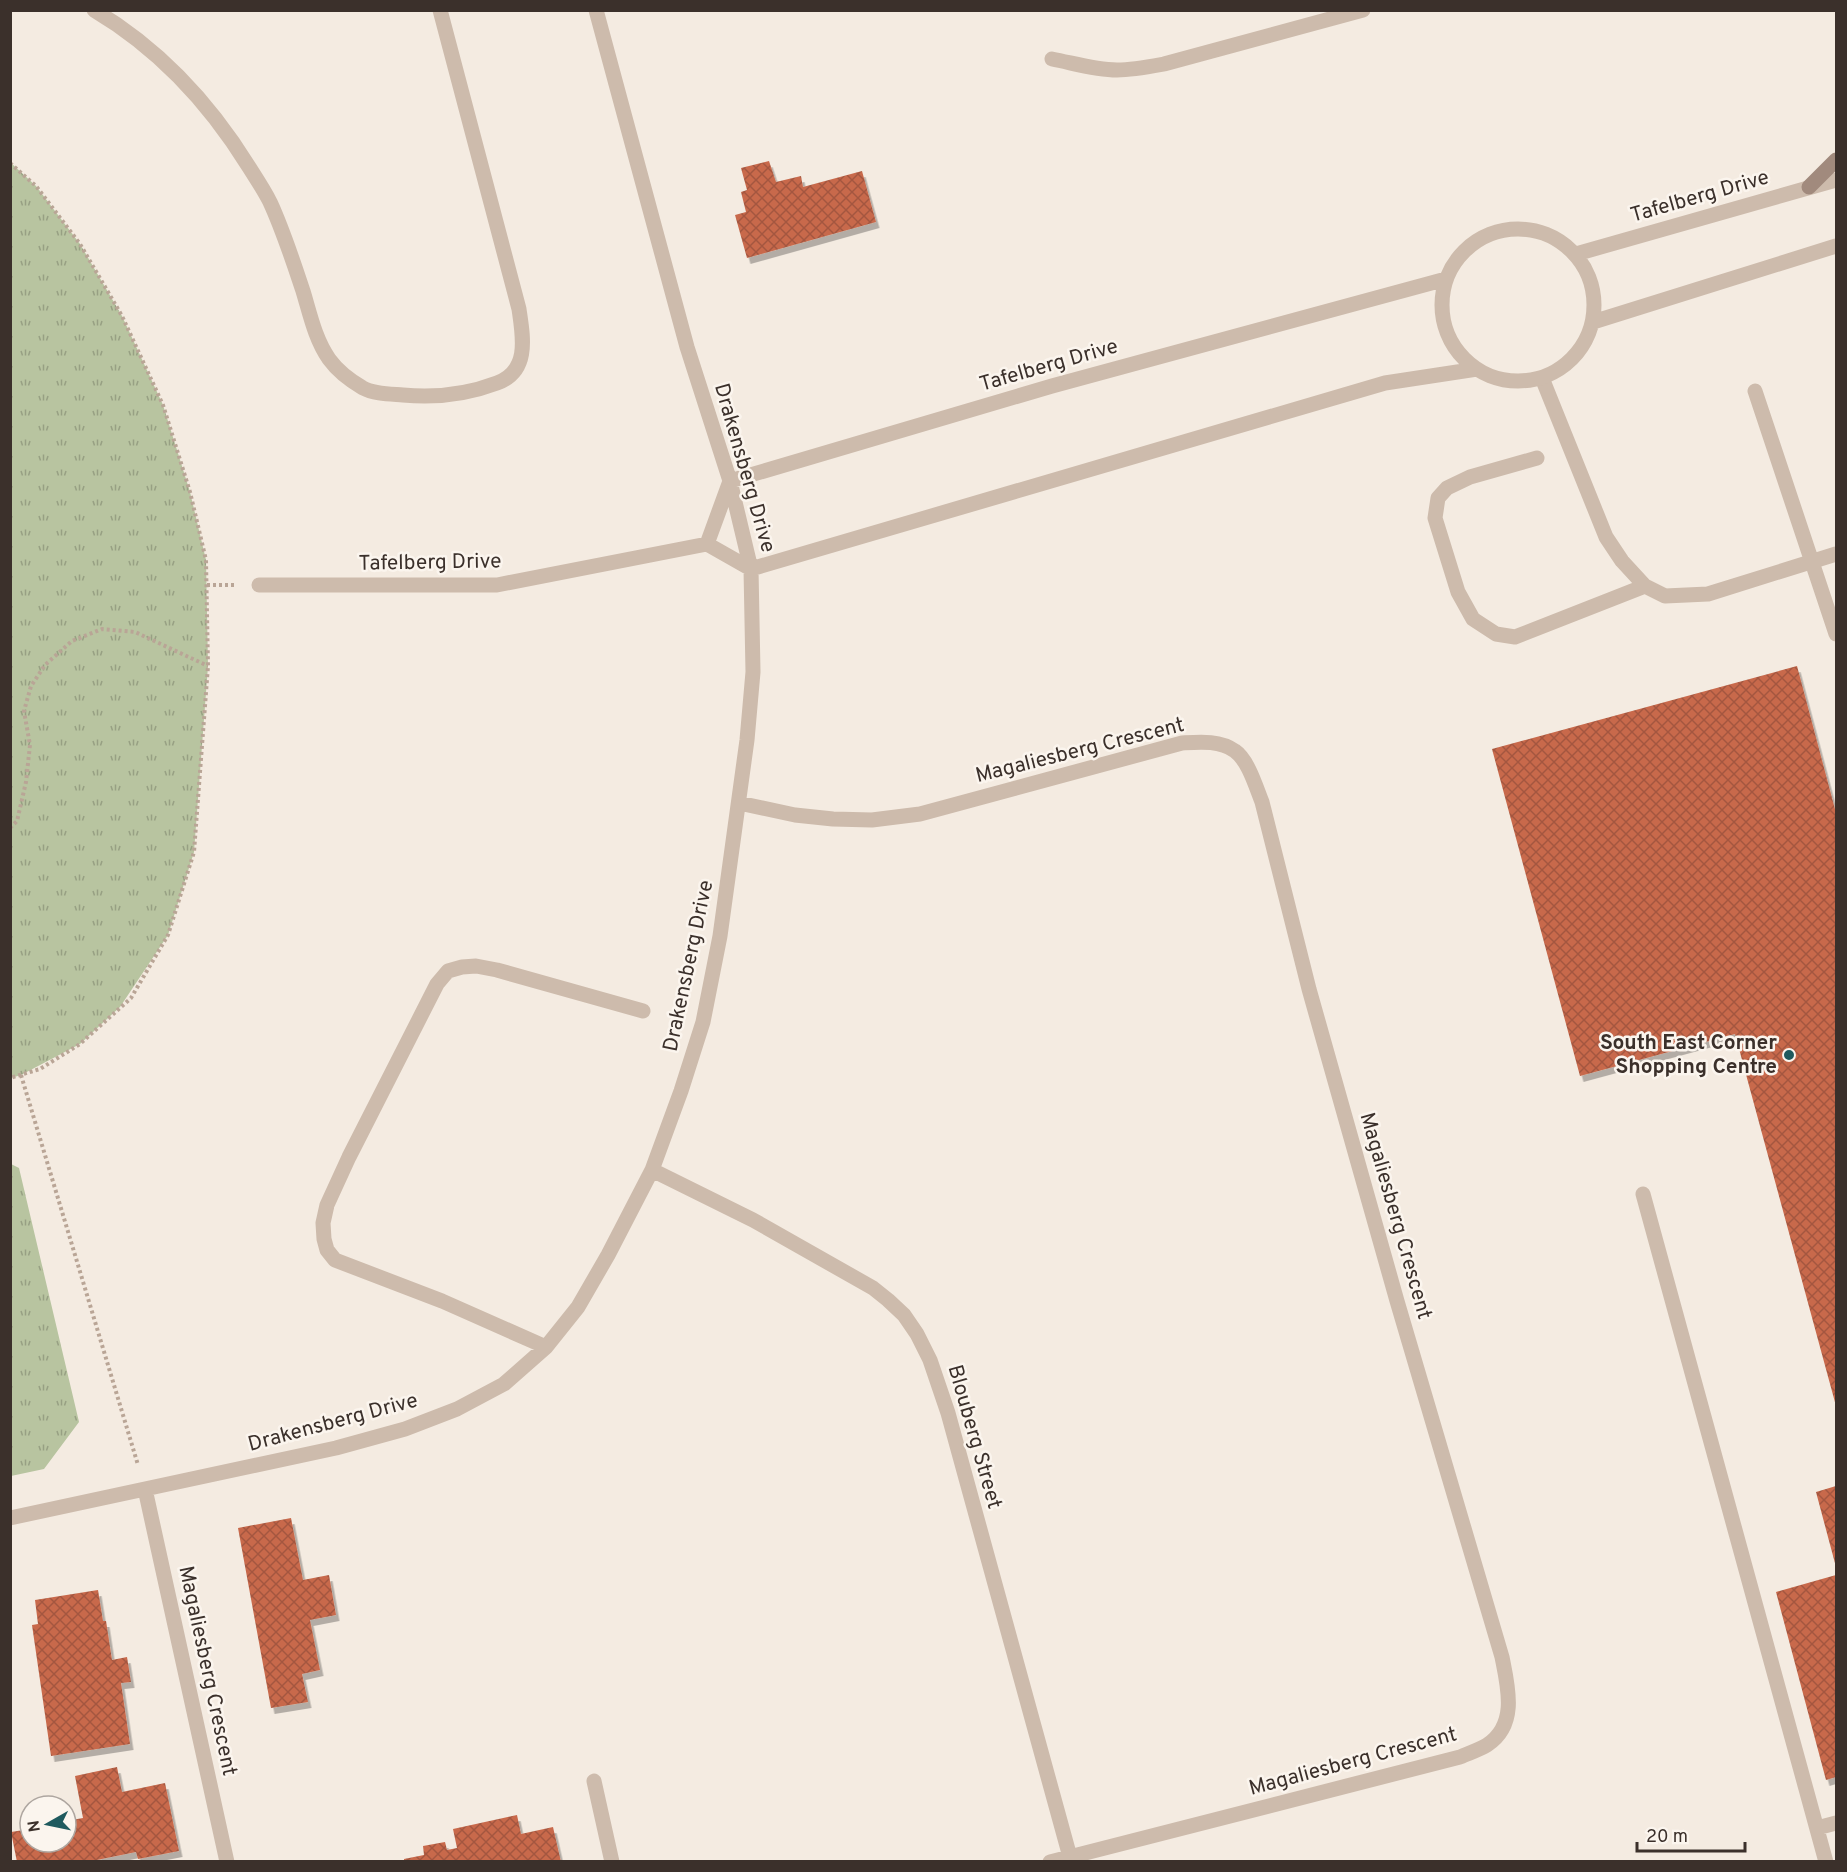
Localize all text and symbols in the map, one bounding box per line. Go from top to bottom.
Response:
street label: Tafelberg Drive [1628,164,1772,230]
street label: Tafelberg Drive [977,333,1121,399]
street label: Drakensberg Drive [707,380,781,556]
street label: Tafelberg Drive [358,548,502,578]
street label: Magaliesberg Crescent [973,712,1187,790]
street label: Drakensberg Drive [658,878,720,1054]
place label: South East Corner Shopping Centre [1600,1030,1777,1081]
marker: South East Corner Shopping Centre [1782,1048,1796,1062]
street label: Magaliesberg Crescent [1353,1109,1437,1323]
street label: Blouberg Street [941,1362,1007,1512]
street label: Drakensberg Drive [245,1387,421,1459]
street label: Magaliesberg Crescent [172,1564,242,1778]
street label: Magaliesberg Crescent [1246,1721,1460,1803]
north arrow [18,1794,78,1854]
scale bar [1637,1815,1745,1853]
text: N [24,1819,46,1833]
text: 20 m [1646,1826,1688,1849]

